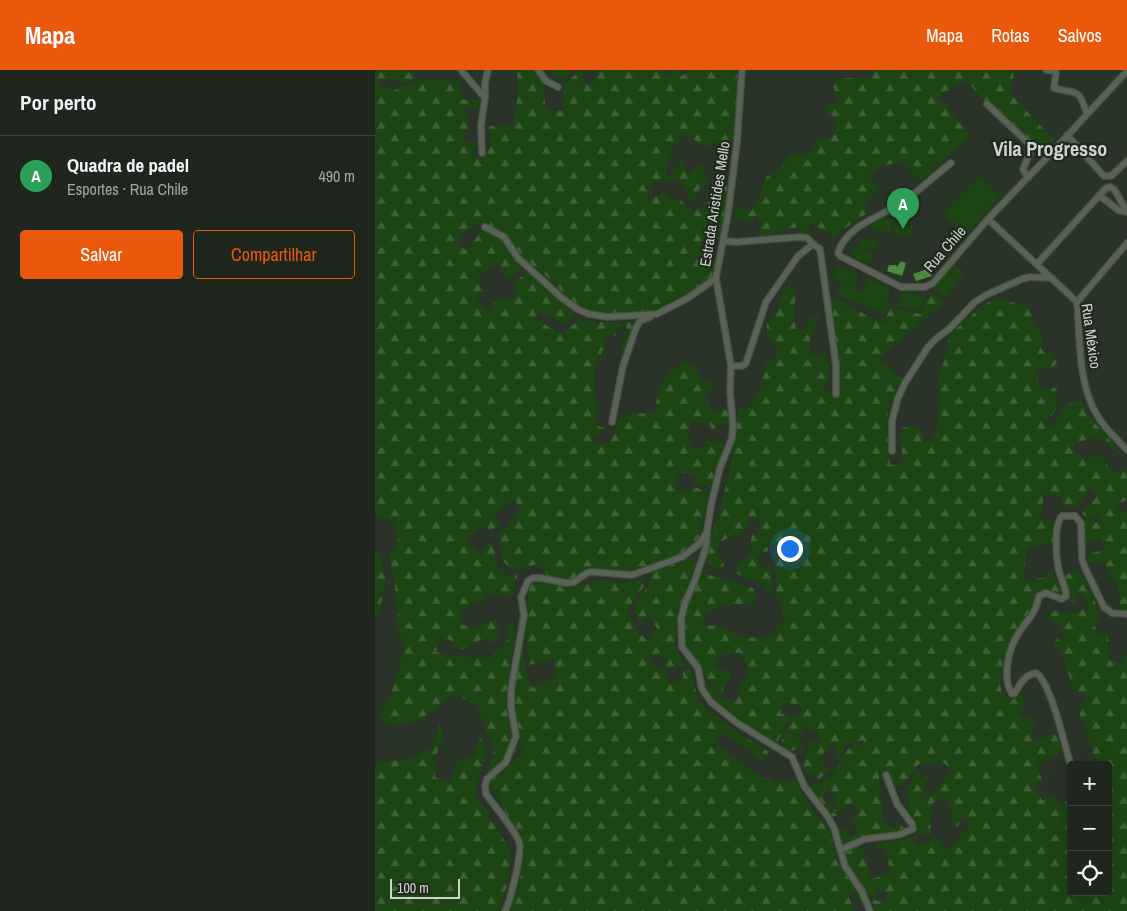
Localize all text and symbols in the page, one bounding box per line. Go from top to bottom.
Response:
text: Mapa [25,19,75,51]
text: Mapa [926,23,963,48]
text: Rotas [991,23,1030,48]
text: Salvos [1058,23,1102,48]
text: Por perto [20,88,97,117]
district label: Vila Progresso [993,135,1107,162]
street label: Estrada Aristides Mello [694,140,735,268]
text: Quadra de padel [67,152,189,178]
text: A [31,165,41,187]
text: 490 m [319,165,355,187]
text: Esportes · Rua Chile [67,178,188,200]
pin: A [887,188,919,229]
street label: Rua Chile [919,221,971,276]
button: Salvar [20,230,183,279]
button: Compartilhar [193,230,355,279]
street label: Rua México [1077,302,1106,370]
your location [777,536,803,562]
map controls [1067,761,1112,896]
button: + [1067,761,1112,806]
button: − [1067,806,1112,851]
button: locate [1067,851,1112,896]
scale bar [390,876,460,899]
text: 100 m [397,879,429,897]

